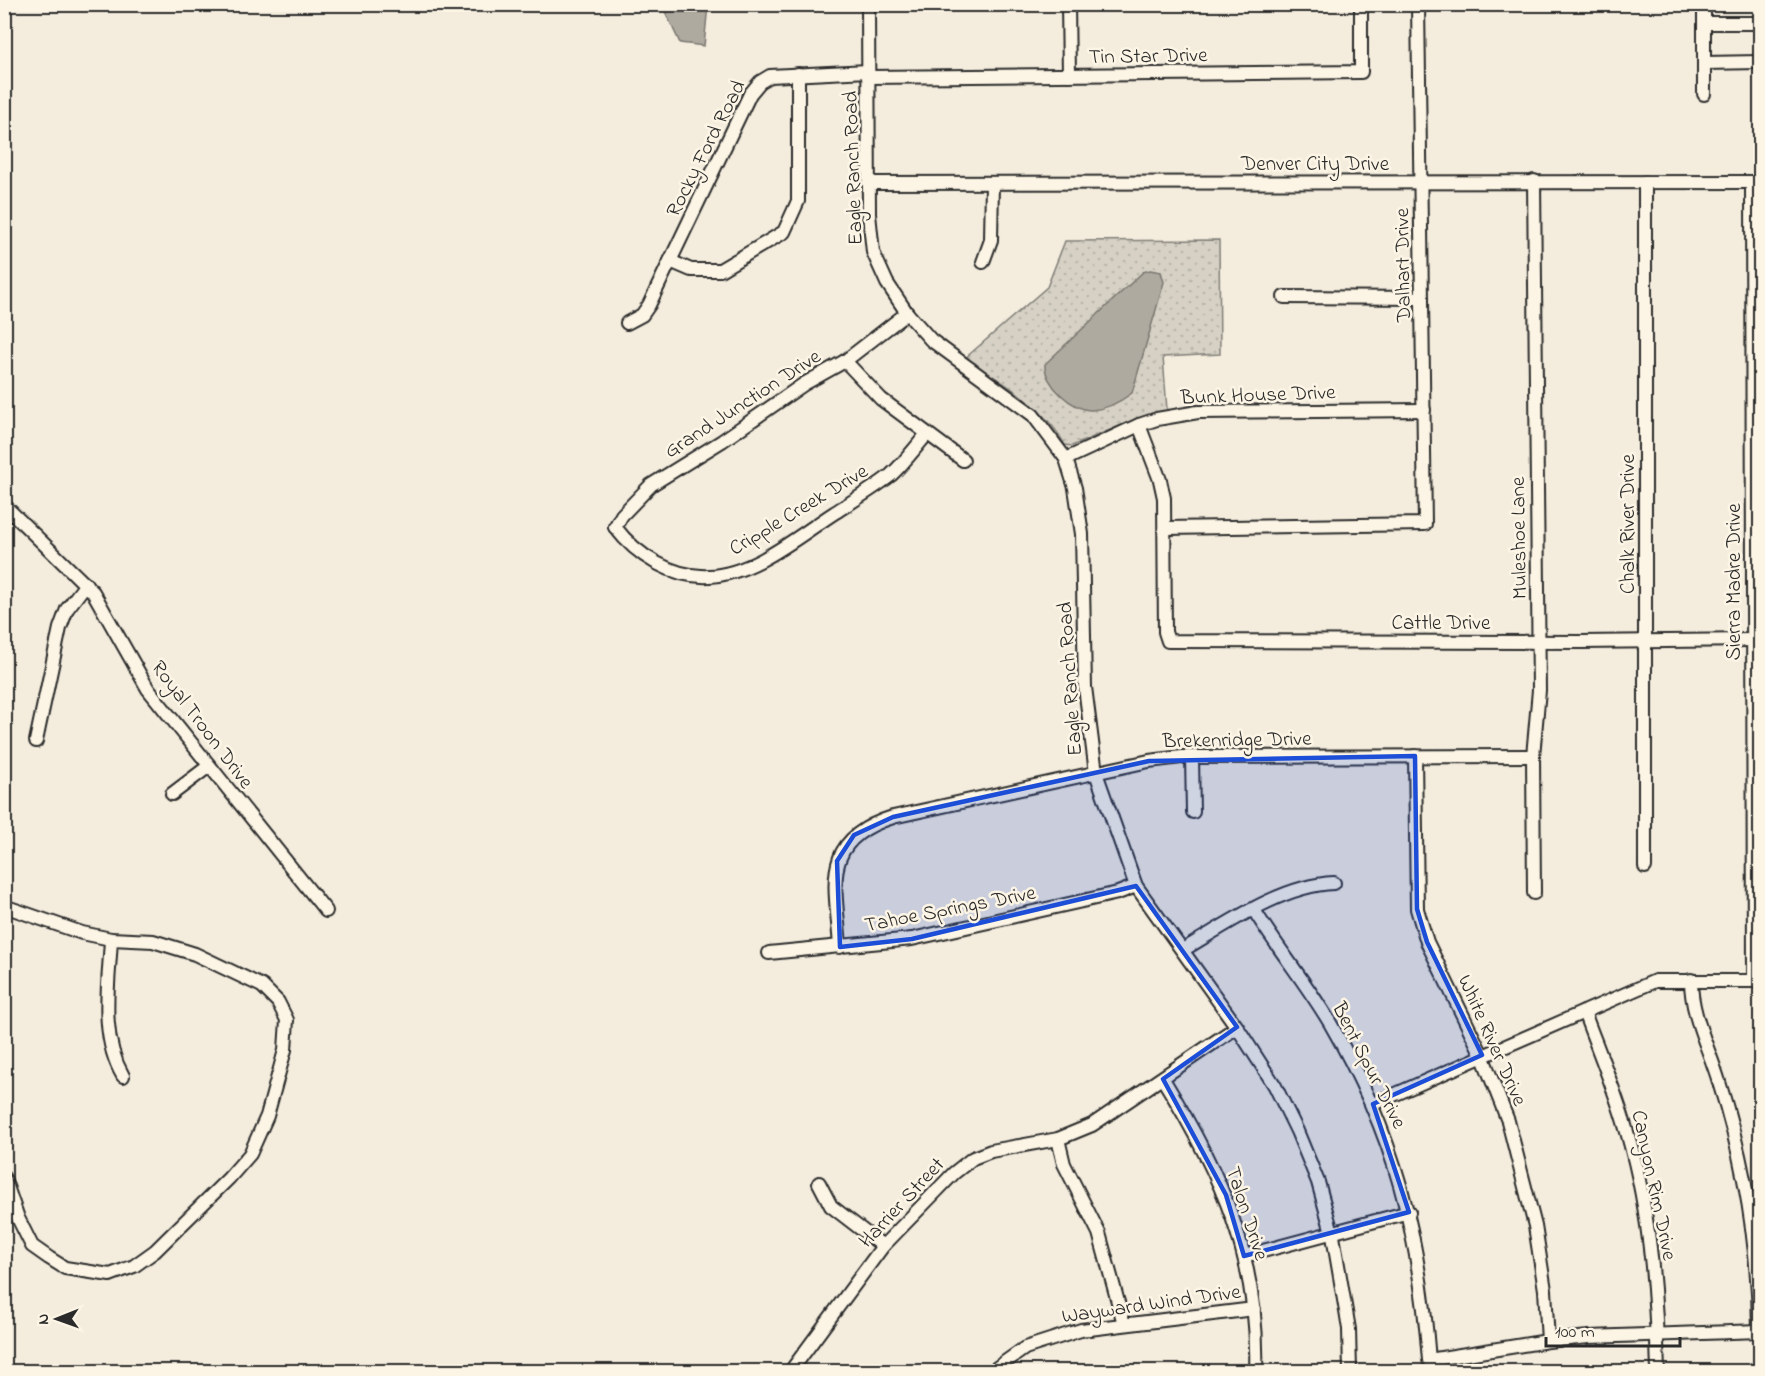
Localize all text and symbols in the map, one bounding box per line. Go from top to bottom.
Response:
street label: Tin Star Drive [1088,41,1208,73]
street label: Rocky Ford Road [659,75,756,223]
street label: Eagle Ranch Road [836,90,874,246]
street label: Denver City Drive [1240,150,1390,182]
street label: Dalhart Drive [1388,207,1420,323]
street label: Grand Junction Drive [659,342,828,467]
street label: Bunk House Drive [1179,378,1337,414]
street label: Chalk River Drive [1614,453,1644,594]
street label: Cripple Creek Drive [724,457,875,564]
street label: Muleshoe Lane [1504,476,1536,600]
street label: Sierra Madre Drive [1720,503,1750,661]
street label: Eagle Ranch Road [1051,600,1093,757]
street label: Cattle Drive [1391,609,1491,639]
street label: Royal Troon Drive [141,655,260,797]
street label: Brekenridge Drive [1161,725,1312,759]
street label: Tahoe Springs Drive [862,879,1039,943]
street label: White River Drive [1449,970,1534,1112]
street label: Bent Spur Drive [1323,996,1413,1135]
street label: Canyon Rim Drive [1621,1108,1684,1264]
street label: Harrier Street [852,1151,952,1255]
street label: Talon Drive [1217,1163,1276,1265]
street label: Wayward Wind Drive [1060,1277,1244,1334]
north arrow [27,1289,87,1349]
scale bar [1546,1310,1680,1348]
text: N [32,1313,56,1325]
text: 100 m [1555,1320,1595,1346]

